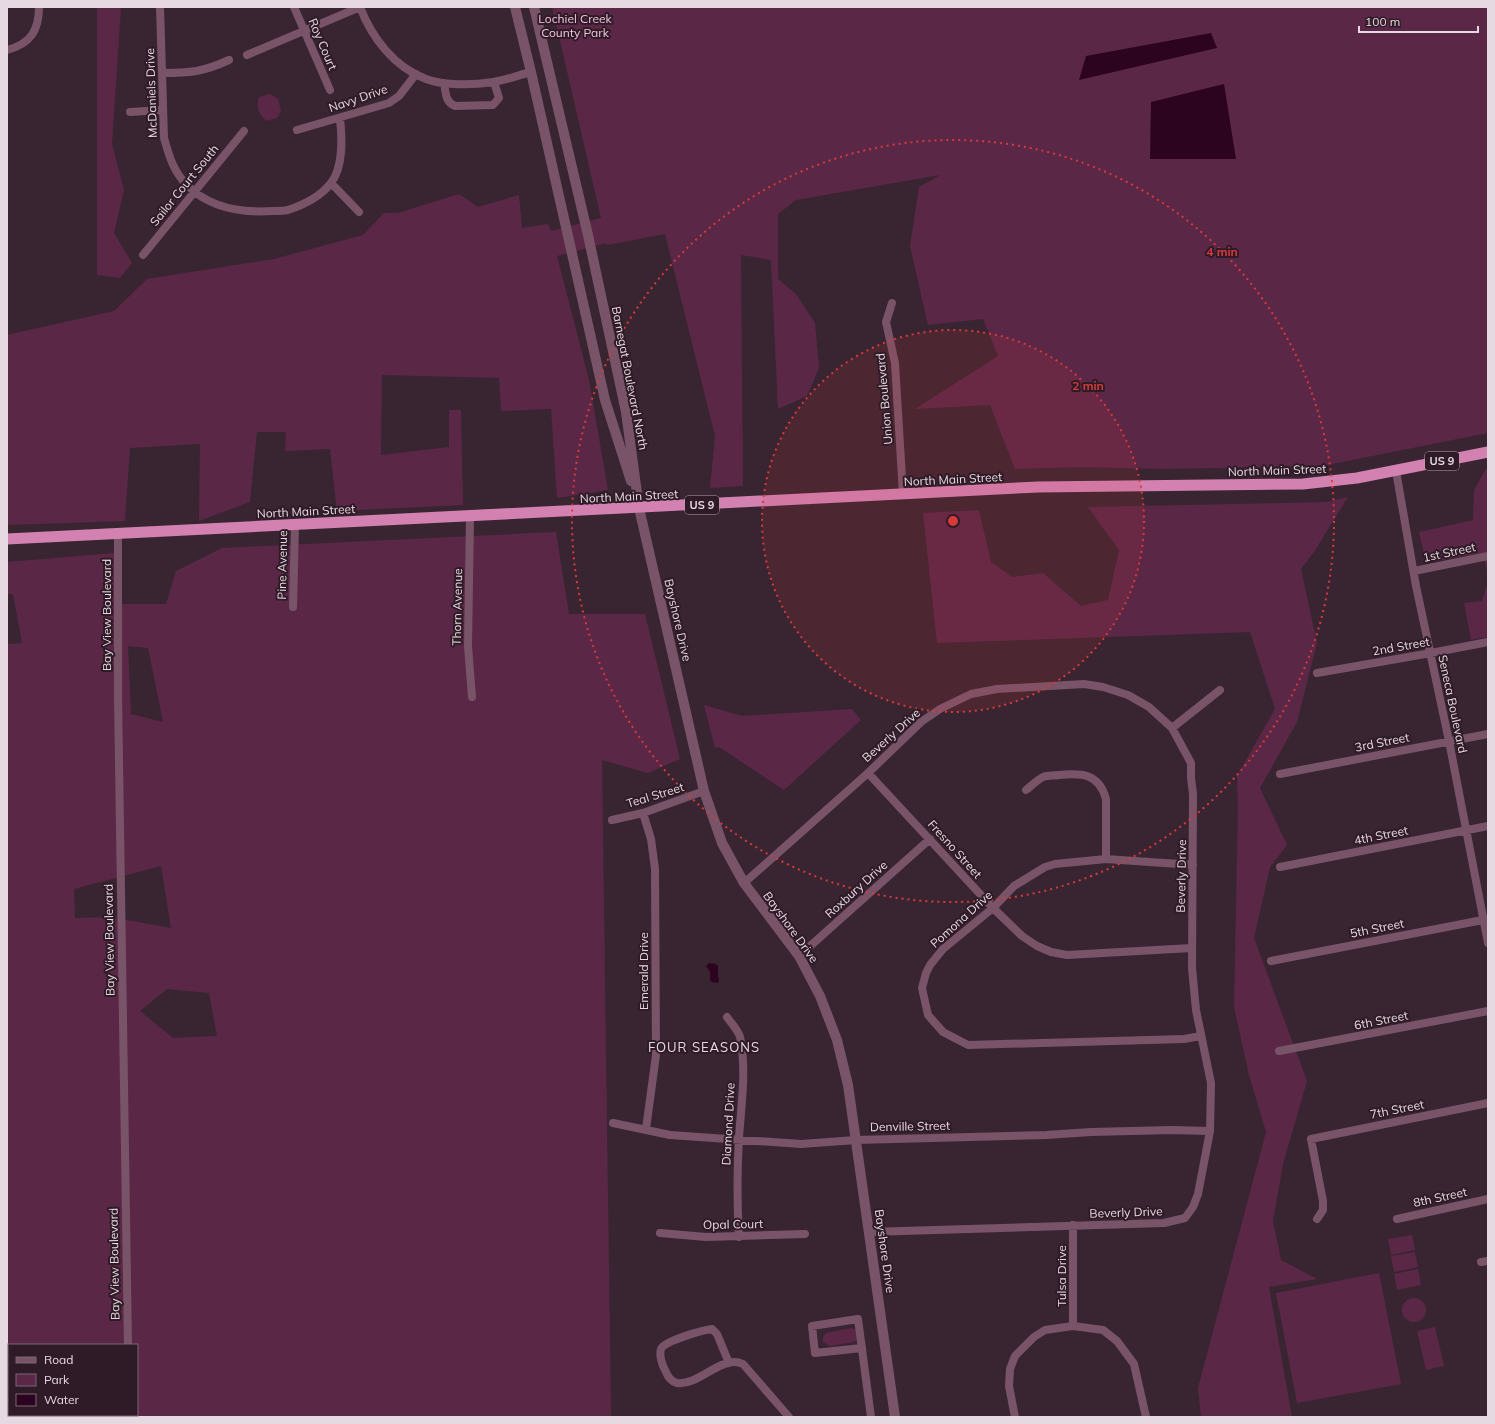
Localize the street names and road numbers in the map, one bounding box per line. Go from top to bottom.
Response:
street label: Roy Court [305,16,341,72]
street label: McDaniels Drive [142,48,160,138]
street label: Navy Drive [327,81,389,115]
street label: Sailor Court South [146,141,222,229]
street label: Barnegat Boulevard North [609,305,651,451]
street label: Union Boulevard [873,353,895,445]
road number: US 9 [1425,452,1459,470]
street label: North Main Street [1227,461,1327,479]
street label: North Main Street [903,469,1003,489]
street label: North Main Street [579,486,679,506]
road number: US 9 [685,496,719,514]
street label: North Main Street [256,501,356,521]
street label: Pine Avenue [274,530,290,600]
street label: 1st Street [1421,539,1477,565]
street label: Bay View Boulevard [99,559,114,671]
street label: Thorn Avenue [449,568,465,646]
street label: Bayshore Drive [661,577,695,663]
street label: 2nd Street [1371,634,1431,658]
street label: Seneca Boulevard [1435,654,1471,754]
street label: Beverly Drive [859,705,923,765]
street label: 3rd Street [1354,729,1410,755]
street label: Teal Street [624,779,686,811]
street label: Fresno Street [925,817,985,881]
street label: 4th Street [1353,822,1409,848]
street label: Beverly Drive [1173,839,1189,913]
street label: Roxbury Drive [822,857,890,921]
street label: Bay View Boulevard [101,884,117,996]
street label: Pomona Drive [927,887,995,951]
street label: Bayshore Drive [760,888,822,966]
street label: 5th Street [1349,915,1405,941]
street label: Emerald Drive [636,932,651,1010]
street label: 6th Street [1353,1007,1409,1033]
street label: Diamond Drive [718,1082,738,1166]
street label: 7th Street [1369,1096,1425,1122]
street label: Denville Street [870,1118,950,1134]
street label: 8th Street [1412,1184,1468,1210]
street label: Beverly Drive [1089,1203,1163,1221]
street label: Bay View Boulevard [106,1208,122,1320]
street label: Bayshore Drive [872,1208,898,1294]
street label: Opal Court [703,1216,763,1232]
street label: Tulsa Drive [1054,1245,1069,1307]

